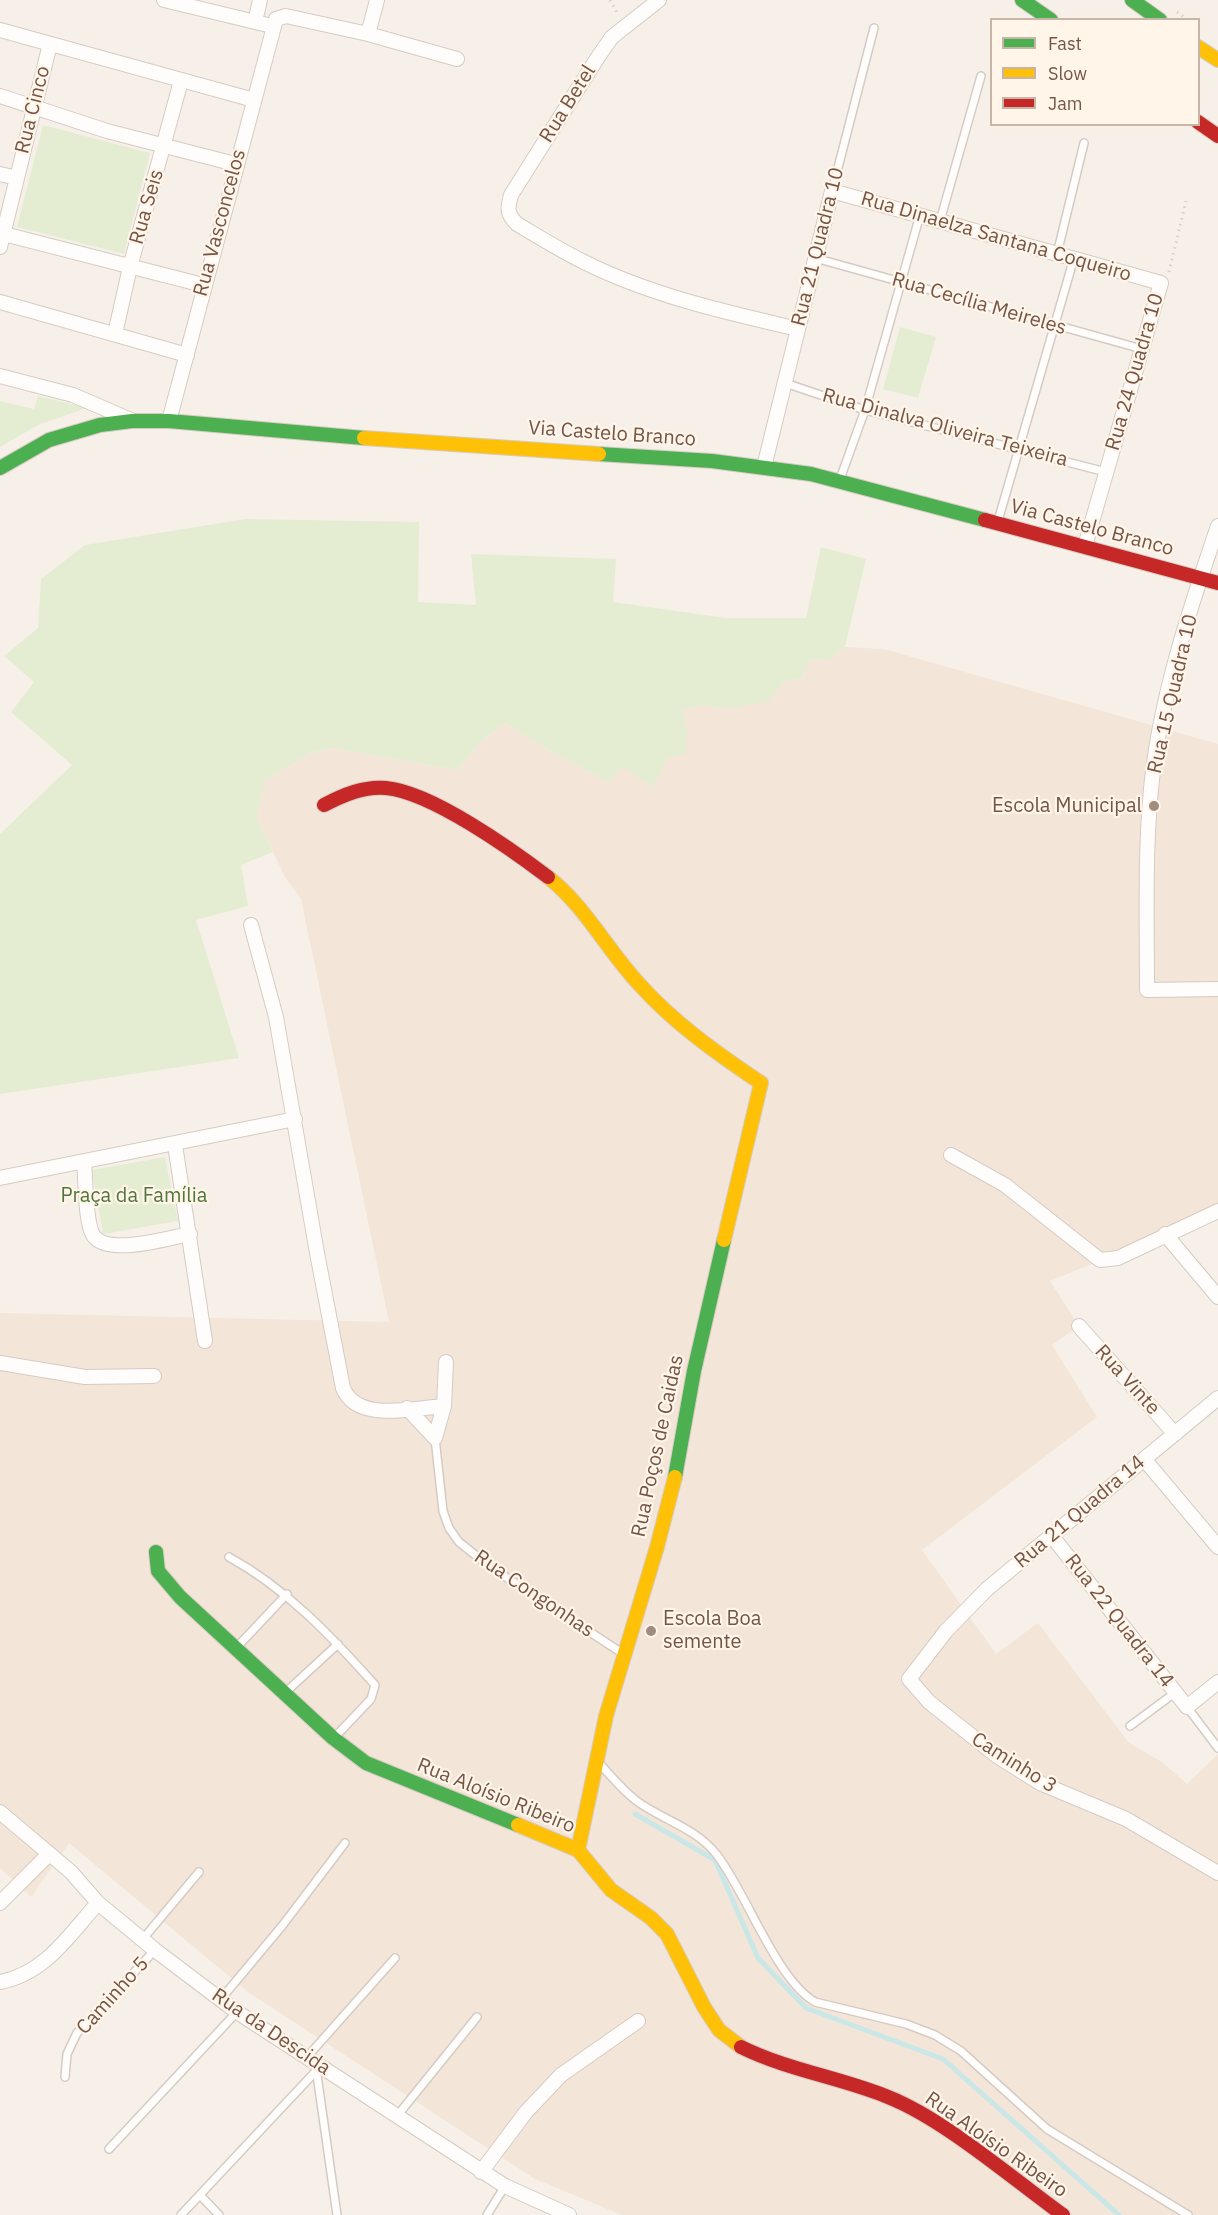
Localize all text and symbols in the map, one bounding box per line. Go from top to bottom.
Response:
legend [990,18,1200,126]
text: Fast [1048,32,1082,55]
street label: Rua Betel [535,61,601,147]
text: Slow [1048,62,1087,85]
street label: Rua Cinco [11,64,55,156]
text: Jam [1048,92,1083,115]
street label: Rua Vasconcelos [189,147,251,299]
street label: Rua 21 Quadra 10 [787,165,849,329]
street label: Rua Seis [125,167,169,247]
street label: Rua Dinaelza Santana Coqueiro [858,187,1134,287]
street label: Rua Cecília Meireles [889,268,1069,340]
street label: Rua 24 Quadra 10 [1101,290,1169,454]
street label: Rua Dinalva Oliveira Teixeira [820,384,1070,472]
street label: Via Castelo Branco [527,416,697,452]
street label: Via Castelo Branco [1008,495,1176,561]
street label: Rua 15 Quadra 10 [1143,612,1203,776]
place label: Escola Municipal [992,794,1142,818]
marker: Escola Municipal [1147,799,1161,813]
park label: Praça da Família [61,1184,207,1208]
street label: Rua Vinte [1089,1340,1165,1420]
street label: Rua Poços de Caidas [627,1353,689,1539]
street label: Rua 21 Quadra 14 [1010,1451,1150,1573]
street label: Rua Congonhas [470,1545,598,1643]
street label: Rua 22 Quadra 14 [1059,1549,1179,1693]
place label: Escola Boa semente [663,1607,761,1654]
marker: Escola Boa semente [644,1624,658,1638]
street label: Caminho 3 [967,1727,1061,1799]
street label: Rua Aloísio Ribeiro [413,1753,579,1839]
street label: Caminho 5 [72,1952,154,2040]
street label: Rua da Descida [207,1983,335,2081]
street label: Rua Aloísio Ribeiro [920,2087,1072,2203]

